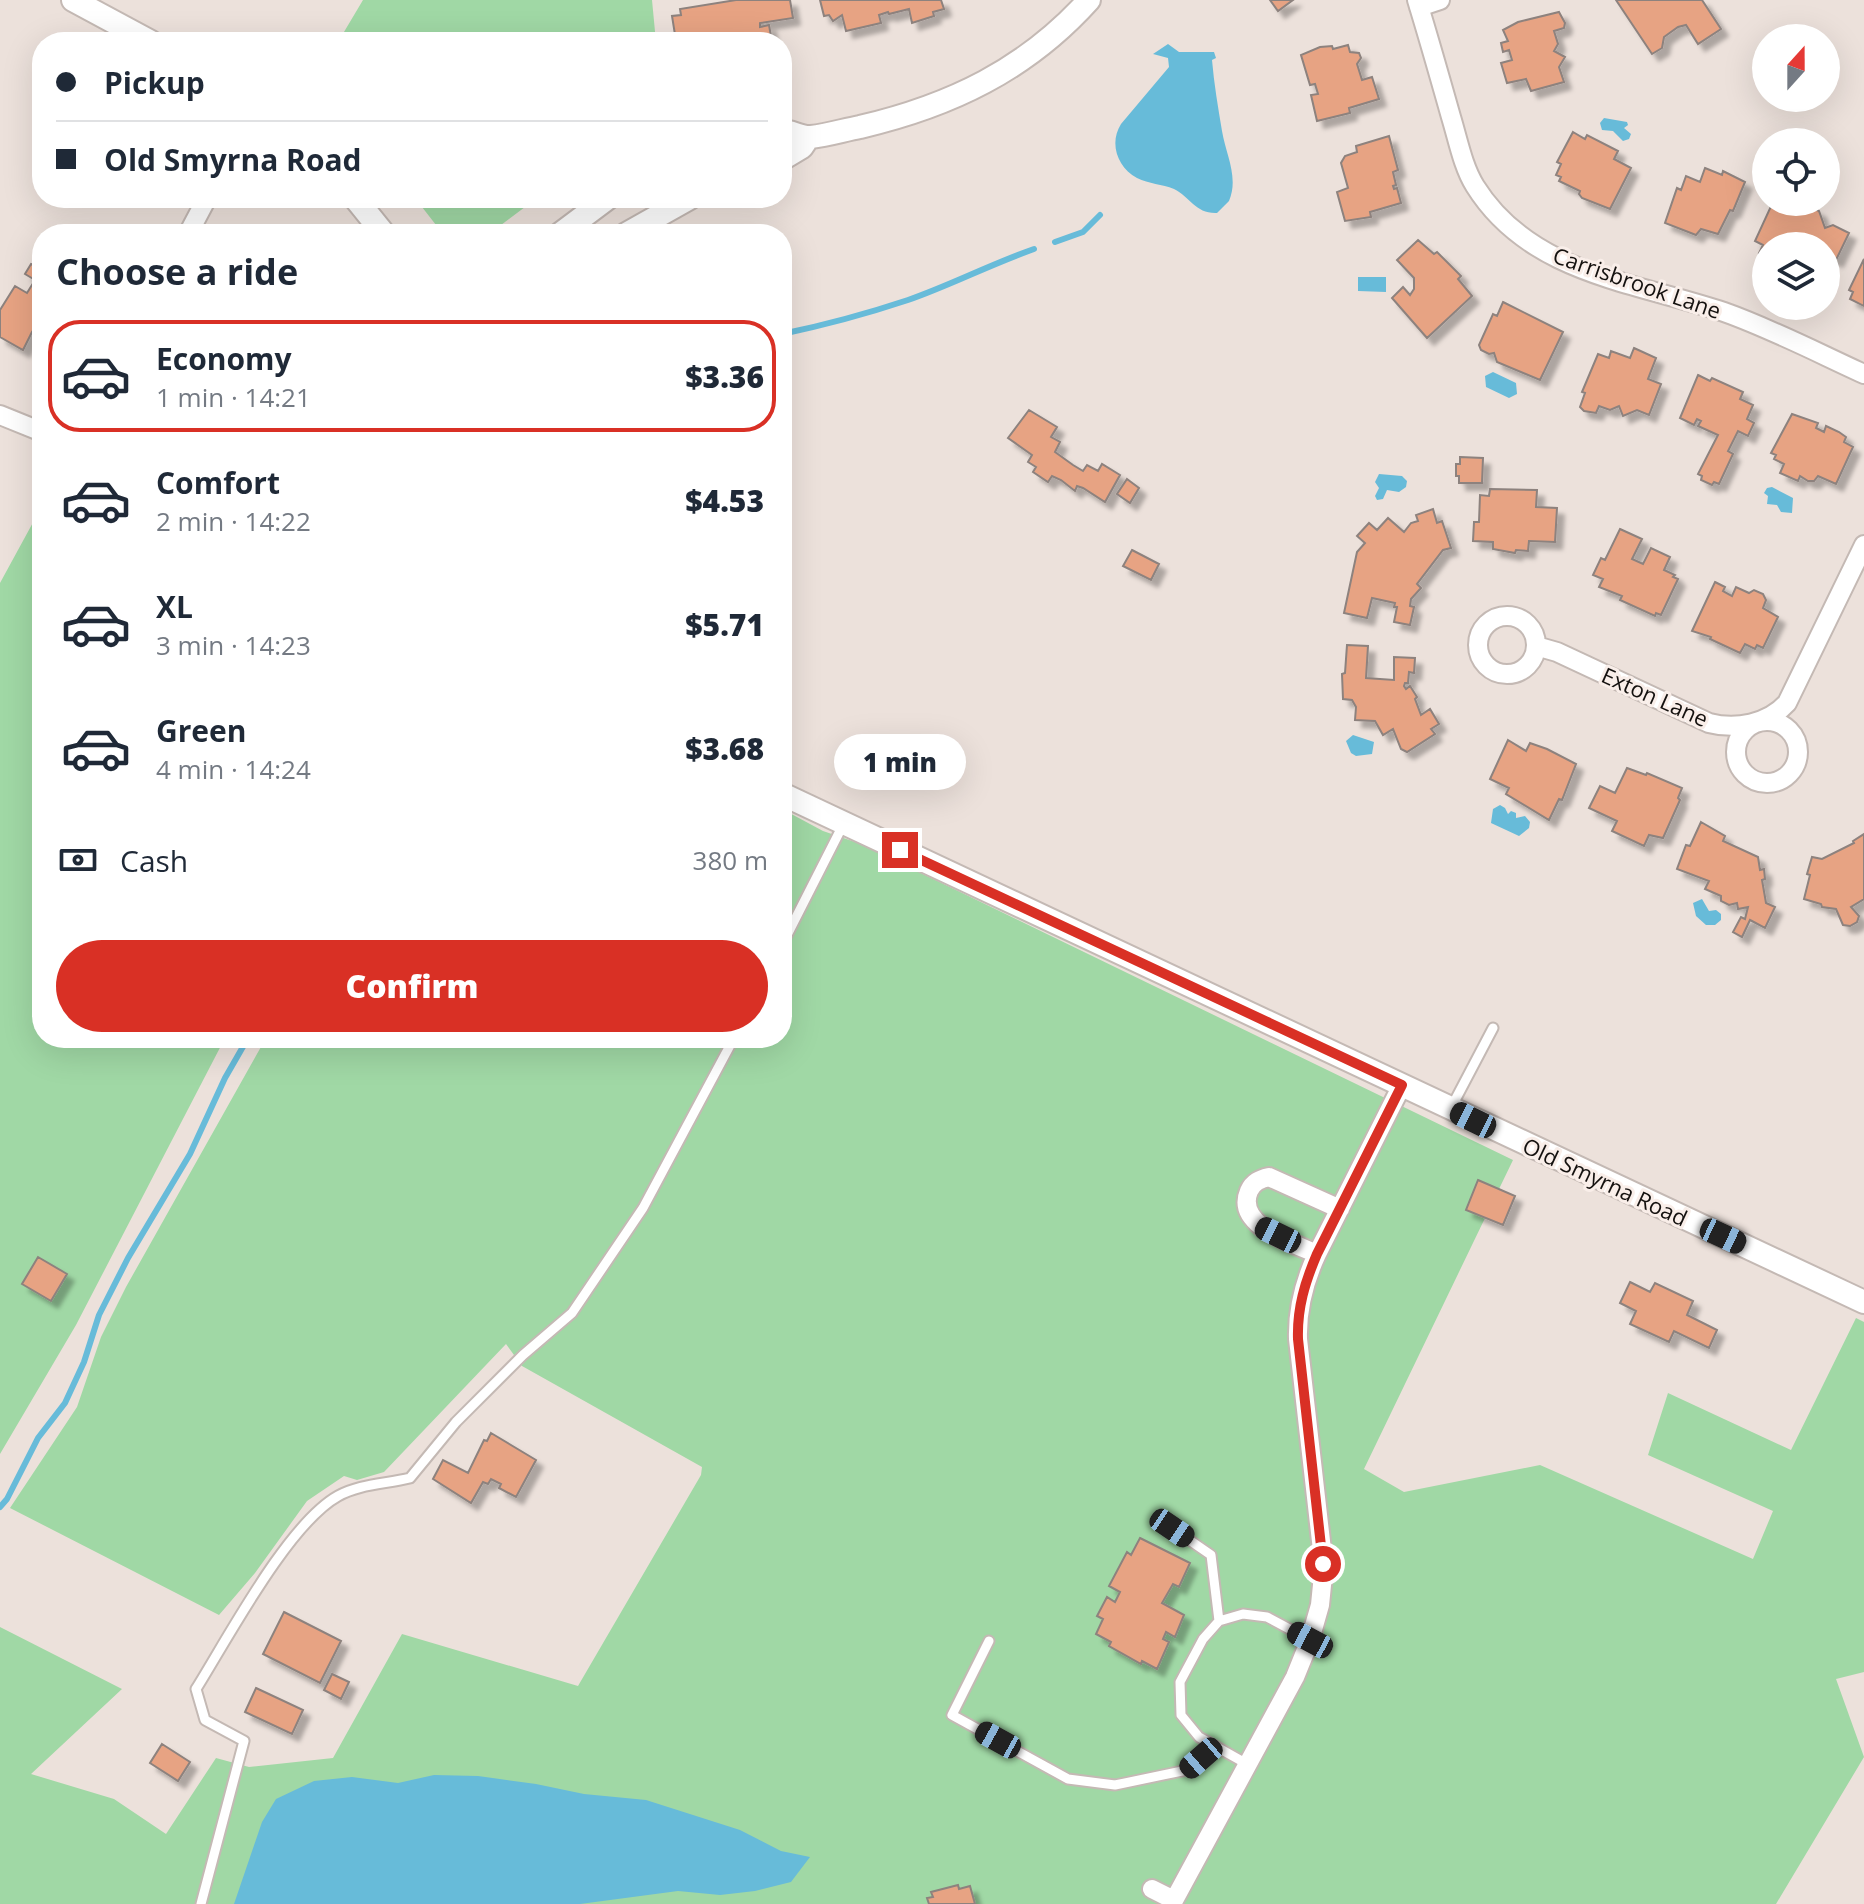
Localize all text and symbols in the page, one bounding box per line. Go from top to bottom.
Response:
north arrow [1752,24,1840,112]
map controls [1752,24,1840,320]
text: Pickup [104,62,205,103]
button: locate [1752,128,1840,216]
text: Old Smyrna Road [104,139,362,180]
button: layers [1752,232,1840,320]
street label: Carrisbrook Lane [1549,239,1725,325]
text: Choose a ride [56,247,298,296]
text: Economy [156,338,292,379]
icon: car [60,340,132,412]
text: $3.36 [685,356,764,397]
text: 1 min · 14:21 [156,379,311,415]
text: Comfort [156,462,280,503]
icon: car [60,464,132,536]
text: $4.53 [685,480,764,521]
text: 2 min · 14:22 [156,503,311,539]
text: XL [156,586,193,627]
icon: car [60,588,132,660]
text: $5.71 [685,604,764,645]
text: 3 min · 14:23 [156,627,311,663]
street label: Exton Lane [1597,659,1713,733]
text: Green [156,710,247,751]
icon: car [60,712,132,784]
text: $3.68 [685,728,764,769]
callout: 1 min [834,734,966,790]
text: 1 min [863,744,937,780]
text: 4 min · 14:24 [156,751,311,787]
route end [882,832,918,868]
icon: cash [56,838,100,882]
text: Cash [120,840,188,881]
text: 380 m [693,842,768,878]
button: Confirm [56,940,768,1032]
car [1446,1099,1500,1141]
street label: Old Smyrna Road [1518,1130,1693,1232]
car [1251,1214,1305,1256]
car [1696,1215,1750,1257]
car [1145,1505,1199,1551]
route start [1305,1546,1341,1582]
car [1283,1618,1337,1662]
car [971,1718,1025,1762]
car [1175,1733,1227,1783]

